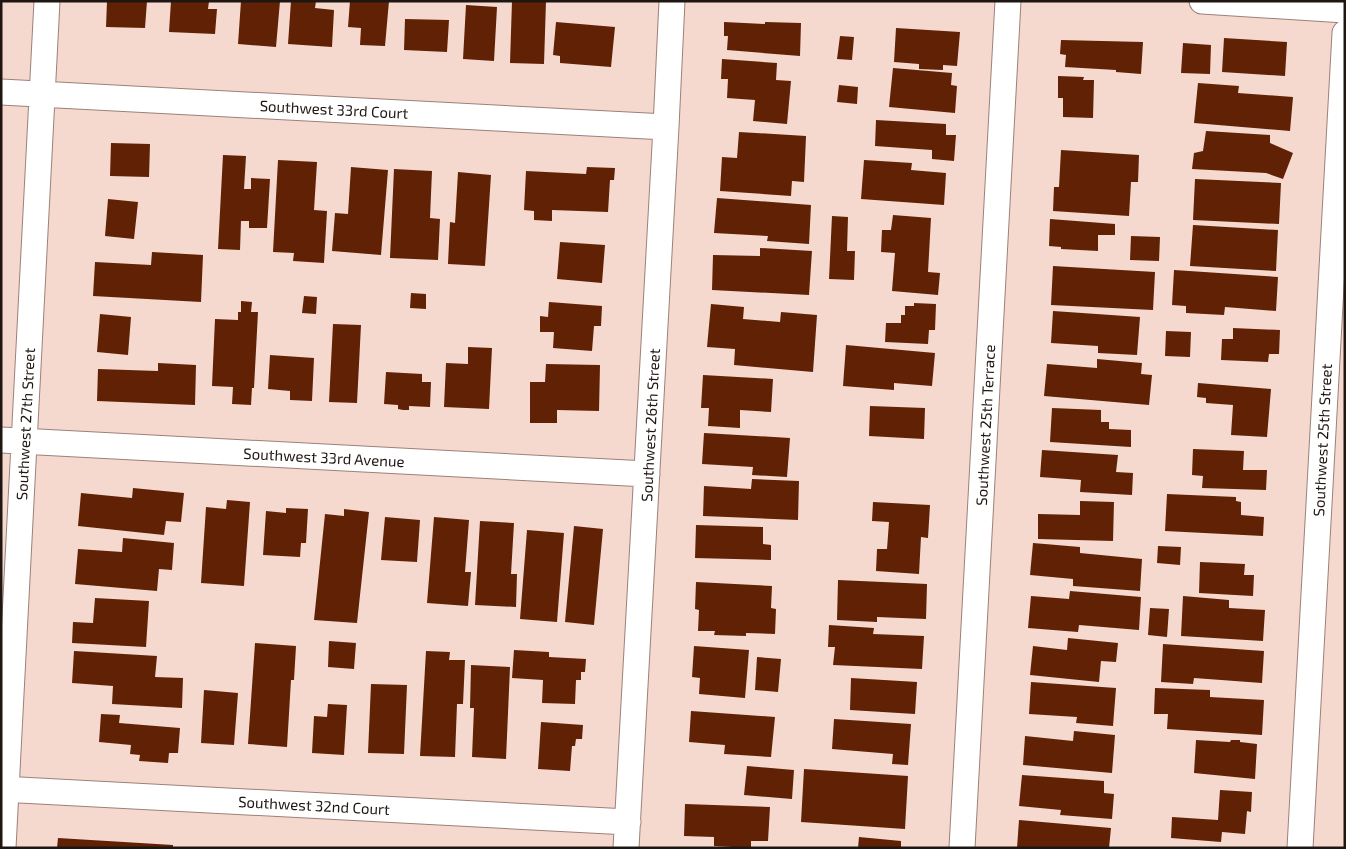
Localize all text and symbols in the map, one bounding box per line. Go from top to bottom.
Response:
street label: Southwest 33rd Court [259,96,409,122]
street label: Southwest 25th Terrace [972,344,998,506]
street label: Southwest 27th Street [12,347,38,501]
street label: Southwest 26th Street [637,348,663,502]
street label: Southwest 25th Street [1309,363,1335,517]
street label: Southwest 33rd Avenue [243,444,405,470]
street label: Southwest 32nd Court [238,792,391,818]

